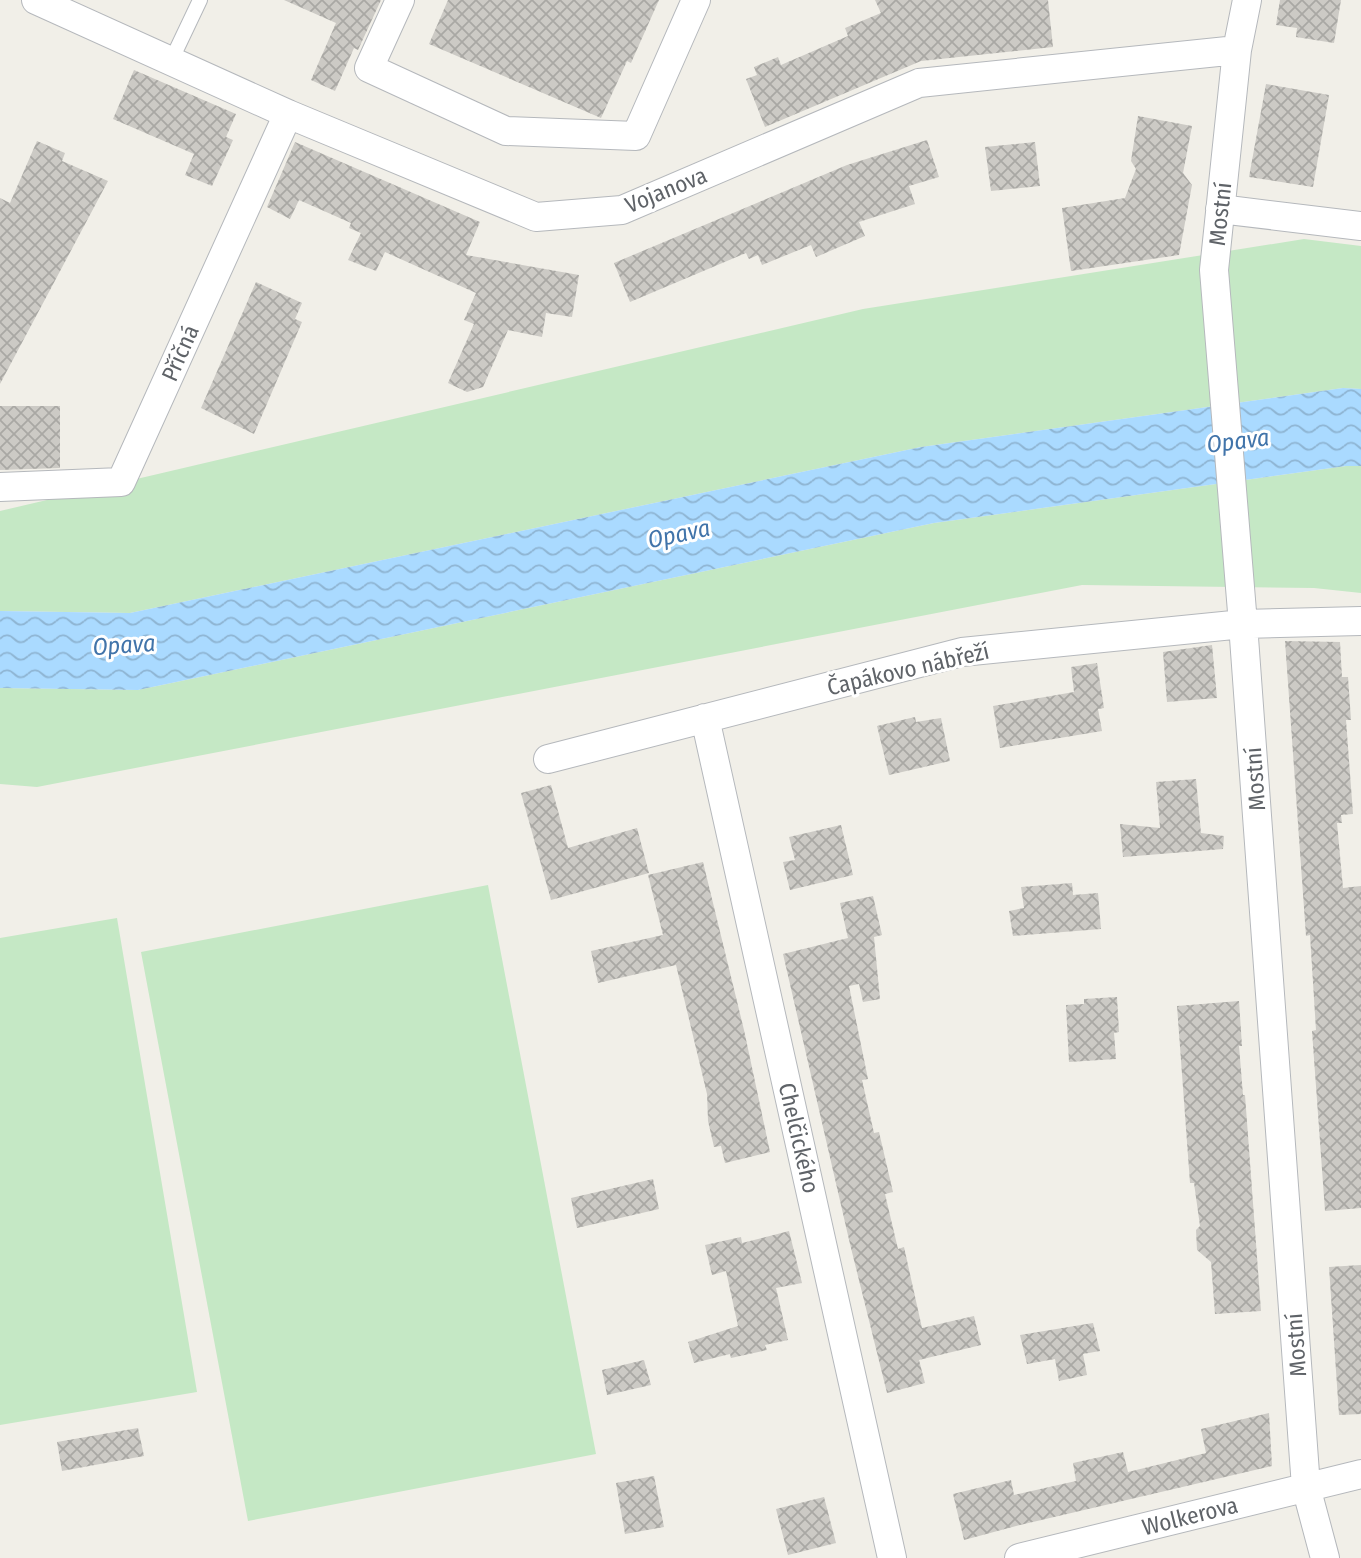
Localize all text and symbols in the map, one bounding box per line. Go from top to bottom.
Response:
street label: Vojanova [621,161,711,219]
street label: Mostní [1203,181,1237,247]
street label: Příčná [155,321,205,385]
water label: Opava [1205,423,1271,459]
water label: Opava [645,514,713,554]
water label: Opava [92,629,156,661]
street label: Čapákovo nábřeží [824,636,992,701]
street label: Mostní [1239,746,1271,812]
street label: Chelčického [773,1080,825,1196]
street label: Mostní [1280,1312,1312,1378]
street label: Wolkerova [1139,1491,1241,1541]

